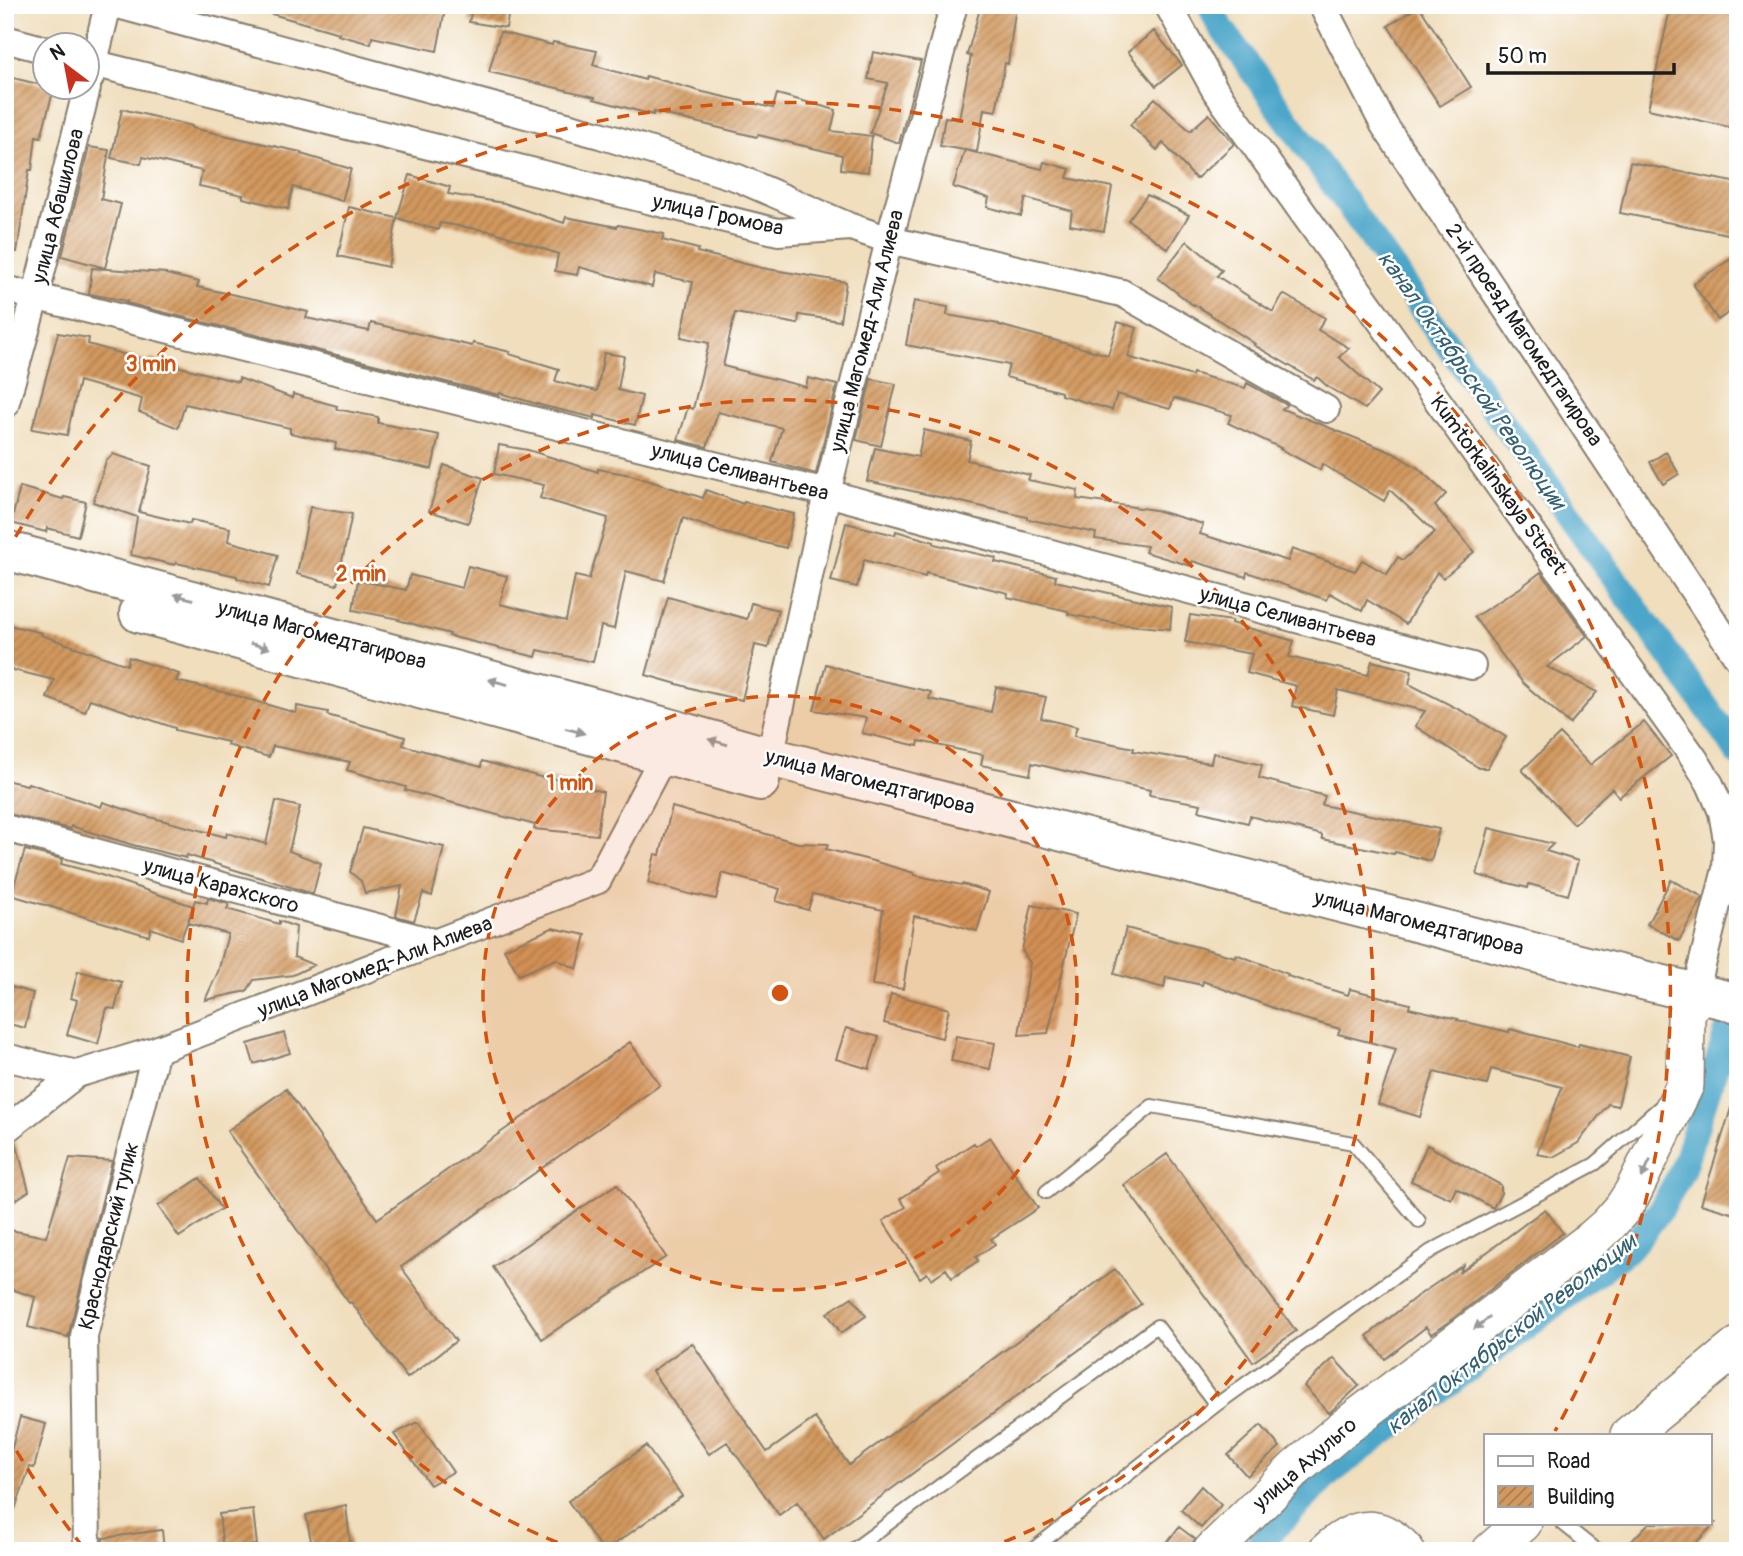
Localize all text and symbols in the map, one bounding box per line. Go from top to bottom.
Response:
north arrow [32,32,102,102]
scale bar [1488,32,1673,76]
text: N [46,39,69,66]
text: 50 m [1498,43,1547,70]
street label: улица Абашилова [25,126,90,287]
street label: улица Громова [649,188,786,242]
street label: улица Магомед-Али Алиева [824,207,910,456]
street label: 2-й проезд Магомедтагирова [1439,218,1609,452]
water label: канал Октябрьской Революции [1372,245,1574,517]
text: 3 min [126,351,176,378]
street label: Kumtorkalinskaya Street [1424,390,1572,580]
street label: улица Селивантьева [648,437,831,507]
text: 2 min [336,561,386,588]
street label: улица Селивантьева [1196,580,1379,654]
one-way arrow [173,592,194,602]
street label: улица Магомедтагирова [214,594,429,676]
one-way arrow [250,641,272,652]
one-way arrow [487,676,509,687]
one-way arrow [564,726,586,737]
one-way arrow [707,736,728,746]
street label: улица Магомедтагирова [761,743,978,821]
text: 1 min [547,770,594,797]
street label: улица Карахского [139,852,302,920]
street label: улица Магомедтагирова [1310,884,1527,962]
street label: улица Магомед-Али Алиева [253,910,496,1025]
centre of rings [768,981,792,1005]
street label: Краснодарский тупик [73,1139,145,1333]
one-way arrow [1640,1159,1651,1179]
water label: канал Октябрьской Революции [1381,1226,1644,1440]
one-way arrow [1473,1315,1491,1329]
street label: улица Ахульго [1247,1411,1363,1517]
legend [1484,1434,1712,1524]
text: Road [1547,1448,1591,1475]
text: Building [1547,1484,1614,1511]

